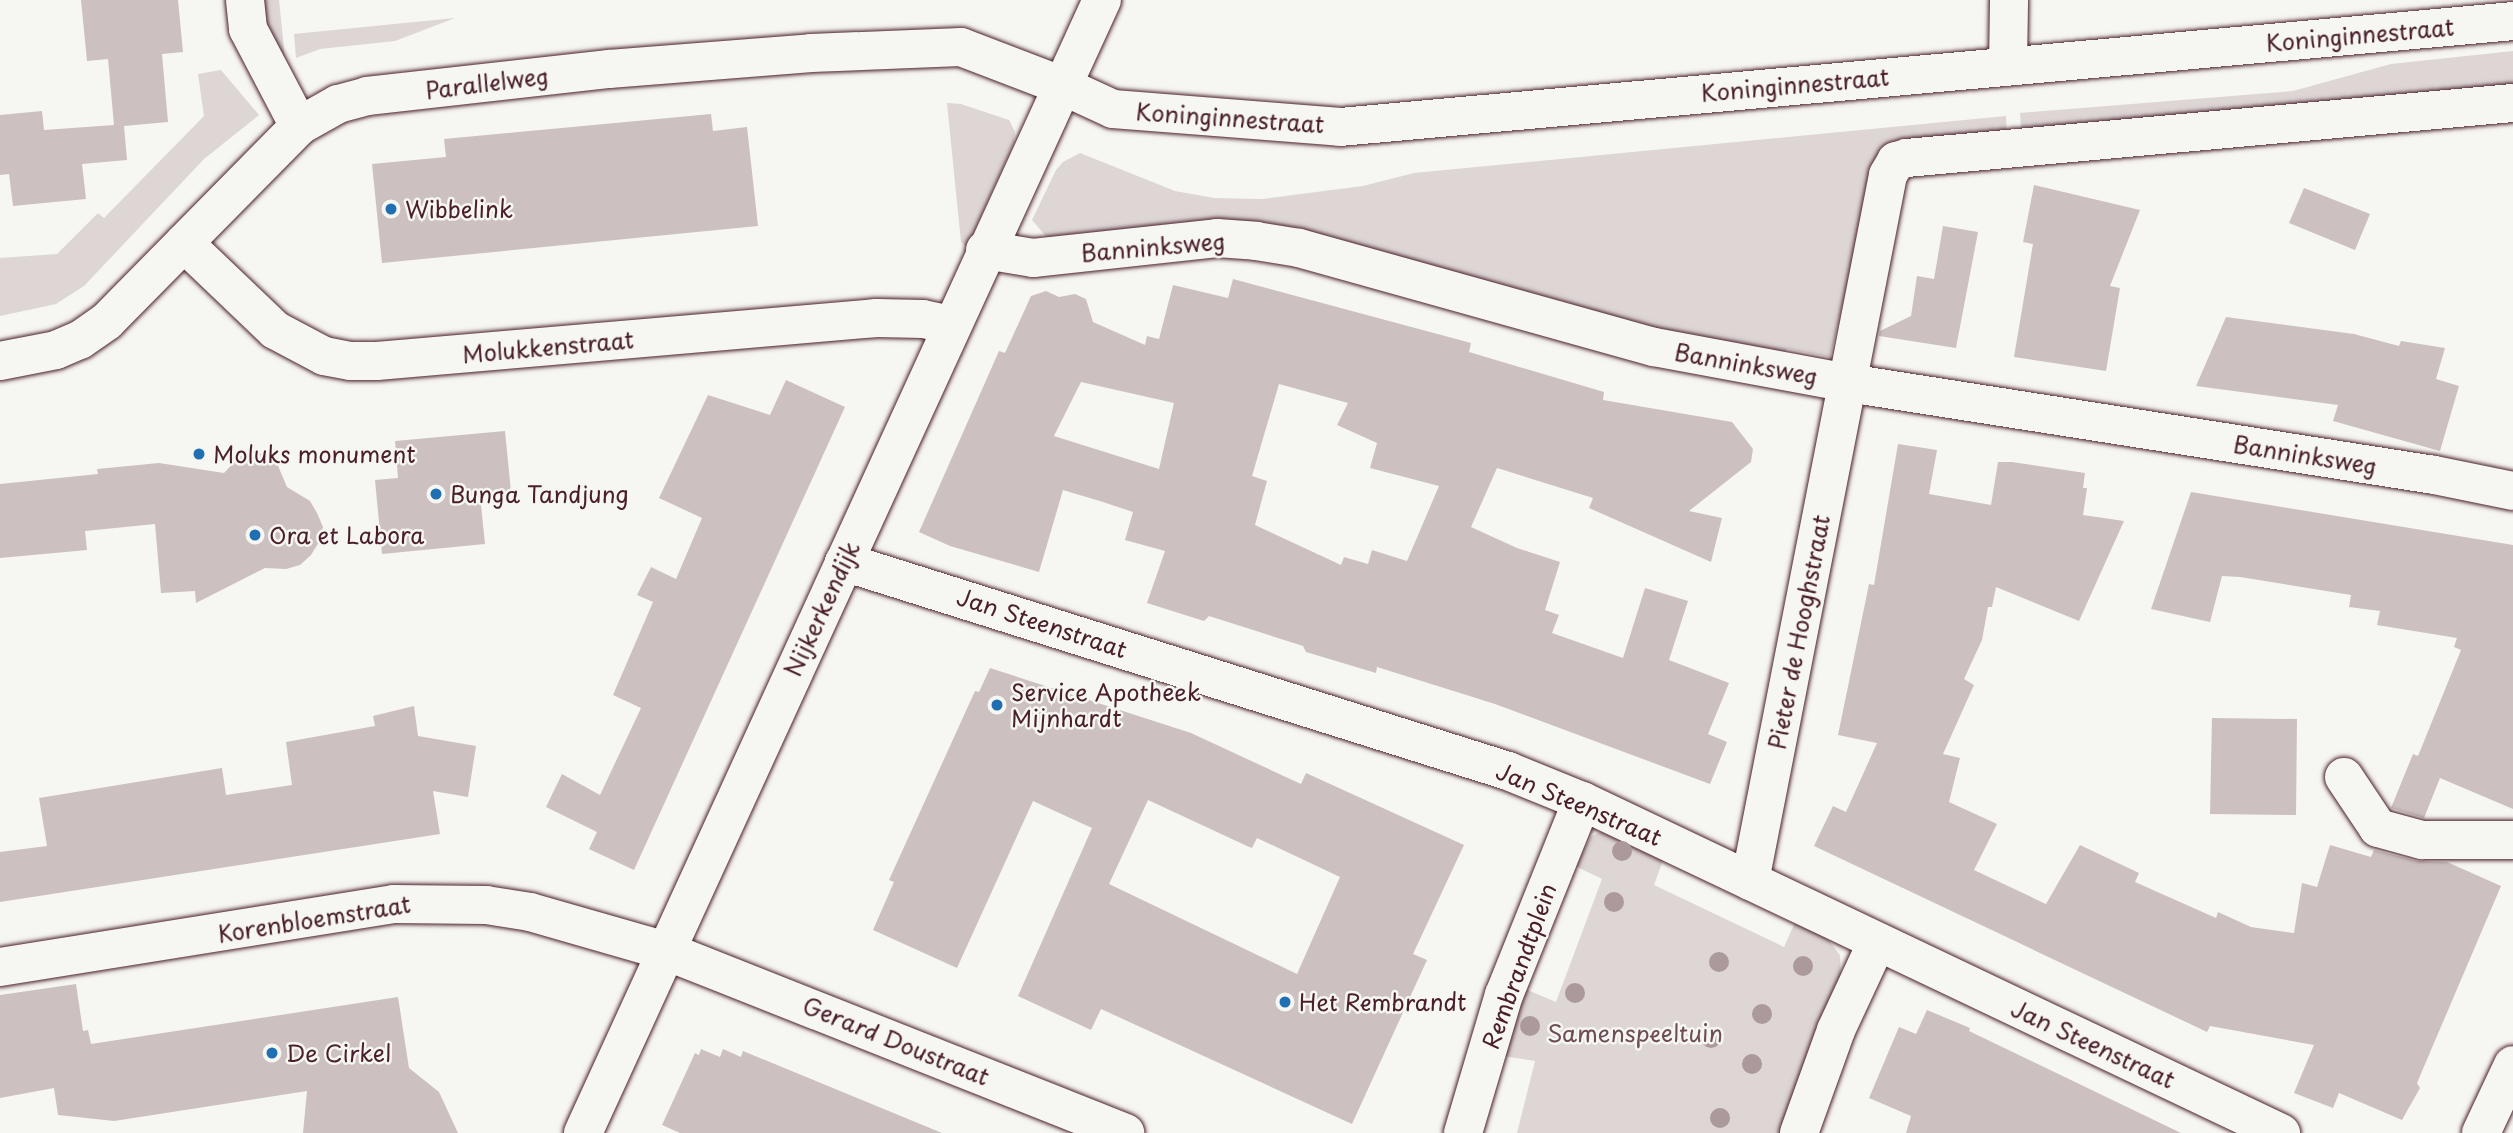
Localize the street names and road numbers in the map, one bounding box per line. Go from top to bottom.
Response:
street label: Koninginnestraat [2265,13,2455,57]
street label: Parallelweg [424,62,550,104]
street label: Koninginnestraat [1700,63,1890,107]
street label: Koninginnestraat [1135,98,1325,138]
street label: Banninksweg [1080,227,1226,267]
street label: Molukkenstraat [461,326,635,368]
street label: Banninksweg [1672,338,1820,390]
street label: Banninksweg [2231,430,2379,480]
street label: Pieter de Hooghstraat [1762,511,1836,753]
street label: Nijkerkendijk [779,537,865,681]
street label: Jan Steenstraat [954,583,1130,663]
street label: Jan Steenstraat [1492,757,1666,851]
street label: Rembrandtplein [1476,879,1562,1053]
street label: Korenbloemstraat [215,890,413,948]
street label: Gerard Doustraat [798,991,994,1091]
street label: Jan Steenstraat [2007,994,2179,1094]

